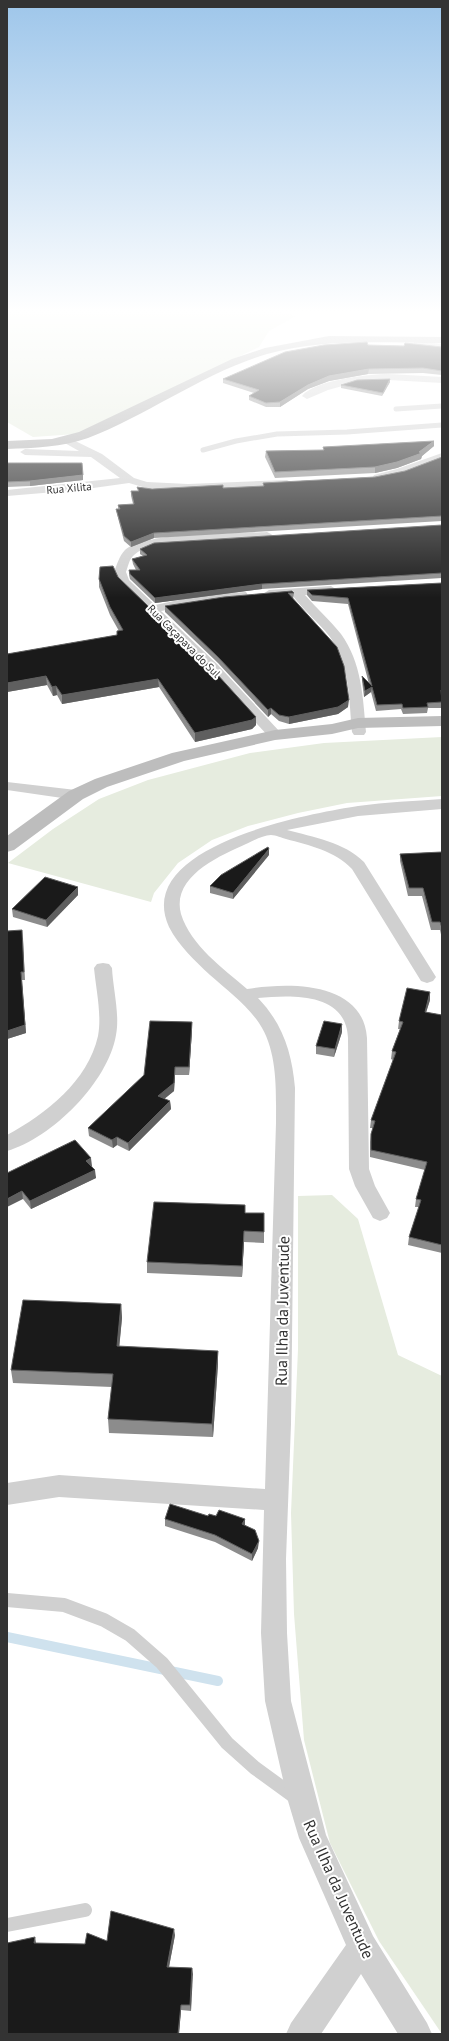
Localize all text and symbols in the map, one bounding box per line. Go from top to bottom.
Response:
street label: Rua Xilita [46,479,92,497]
street label: Rua Caçapava do Sul [145,602,224,681]
street label: Rua Ilha da Juventude [271,1236,293,1386]
street label: Rua Ilha da Juventude [299,1817,379,1961]

